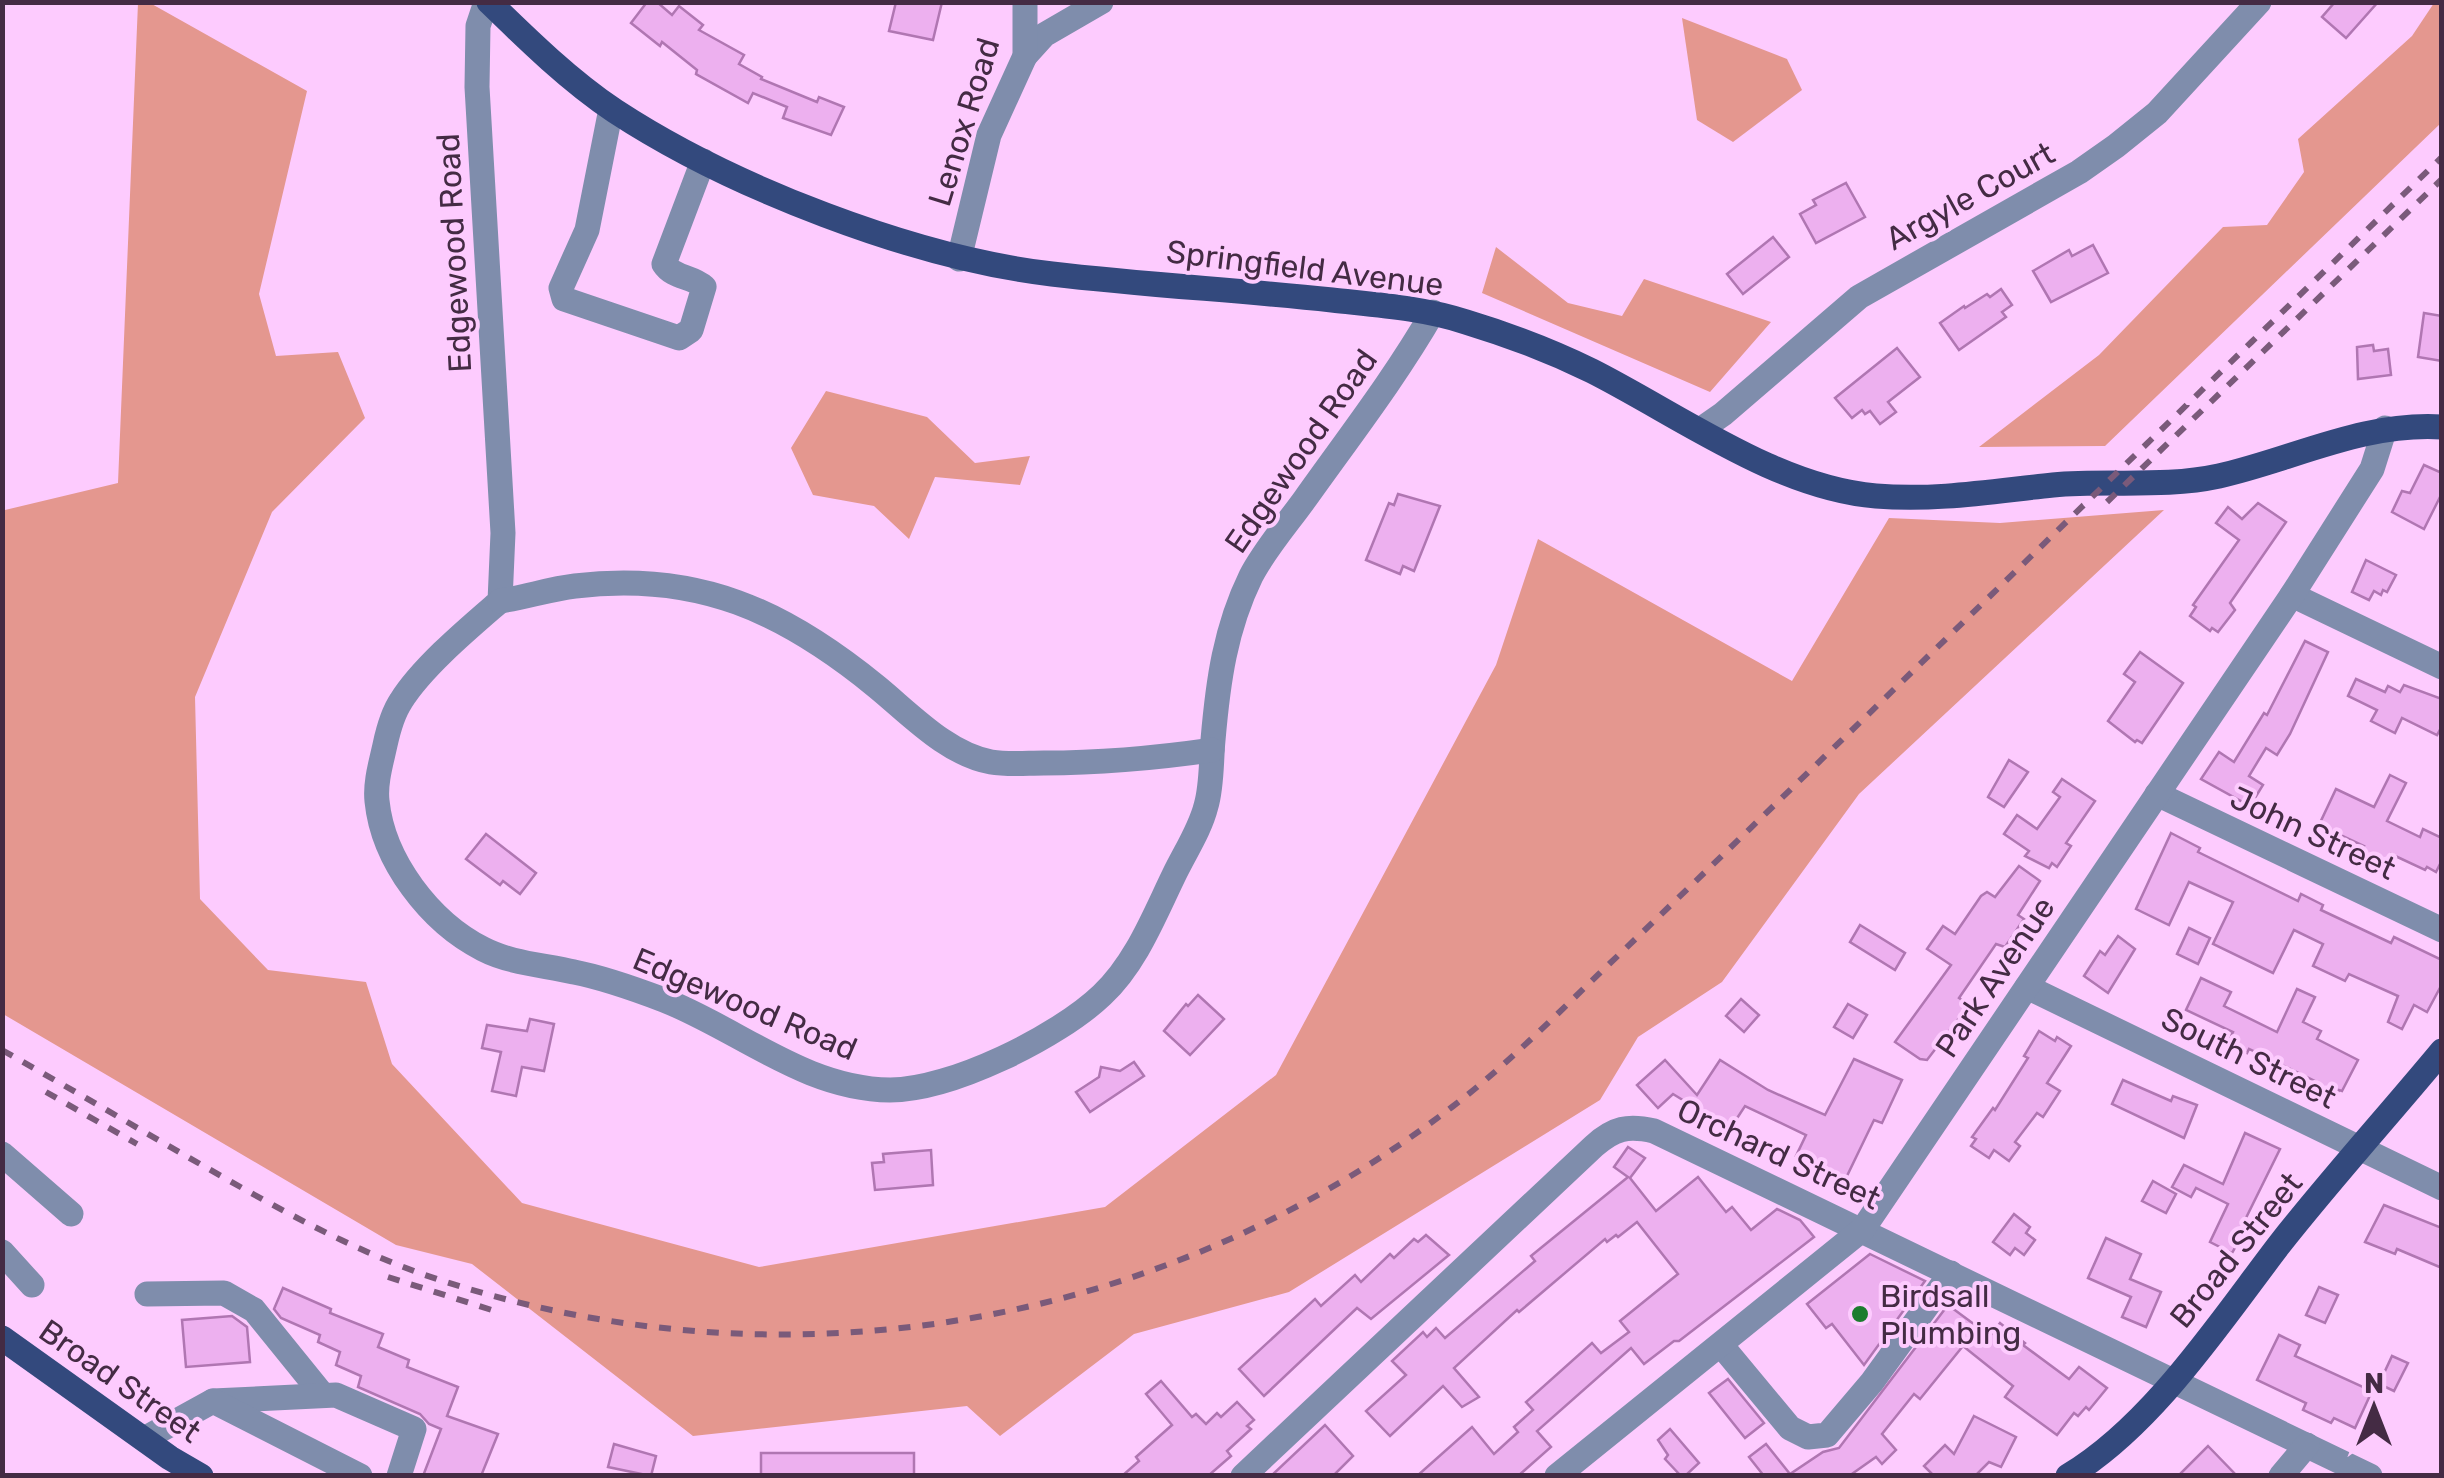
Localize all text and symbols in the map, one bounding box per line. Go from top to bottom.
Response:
street label: Lenox Road [920,33,1008,211]
street label: Edgewood Road [429,132,479,374]
street label: Argyle Court [1879,134,2061,258]
street label: Springfield Avenue [1164,232,1446,304]
street label: Edgewood Road [1217,342,1385,560]
street label: John Street [2224,778,2402,888]
street label: Park Avenue [1927,890,2063,1064]
street label: Edgewood Road [627,940,863,1068]
street label: South Street [2155,999,2343,1117]
street label: Orchard Street [1671,1090,1887,1218]
street label: Broad Street [2162,1165,2310,1335]
place label: Birdsall Plumbing [1880,1277,2021,1352]
marker: Birdsall Plumbing [1849,1303,1871,1325]
street label: Broad Street [32,1311,208,1451]
north arrow [2324,1358,2424,1458]
text: N [2364,1367,2384,1400]

